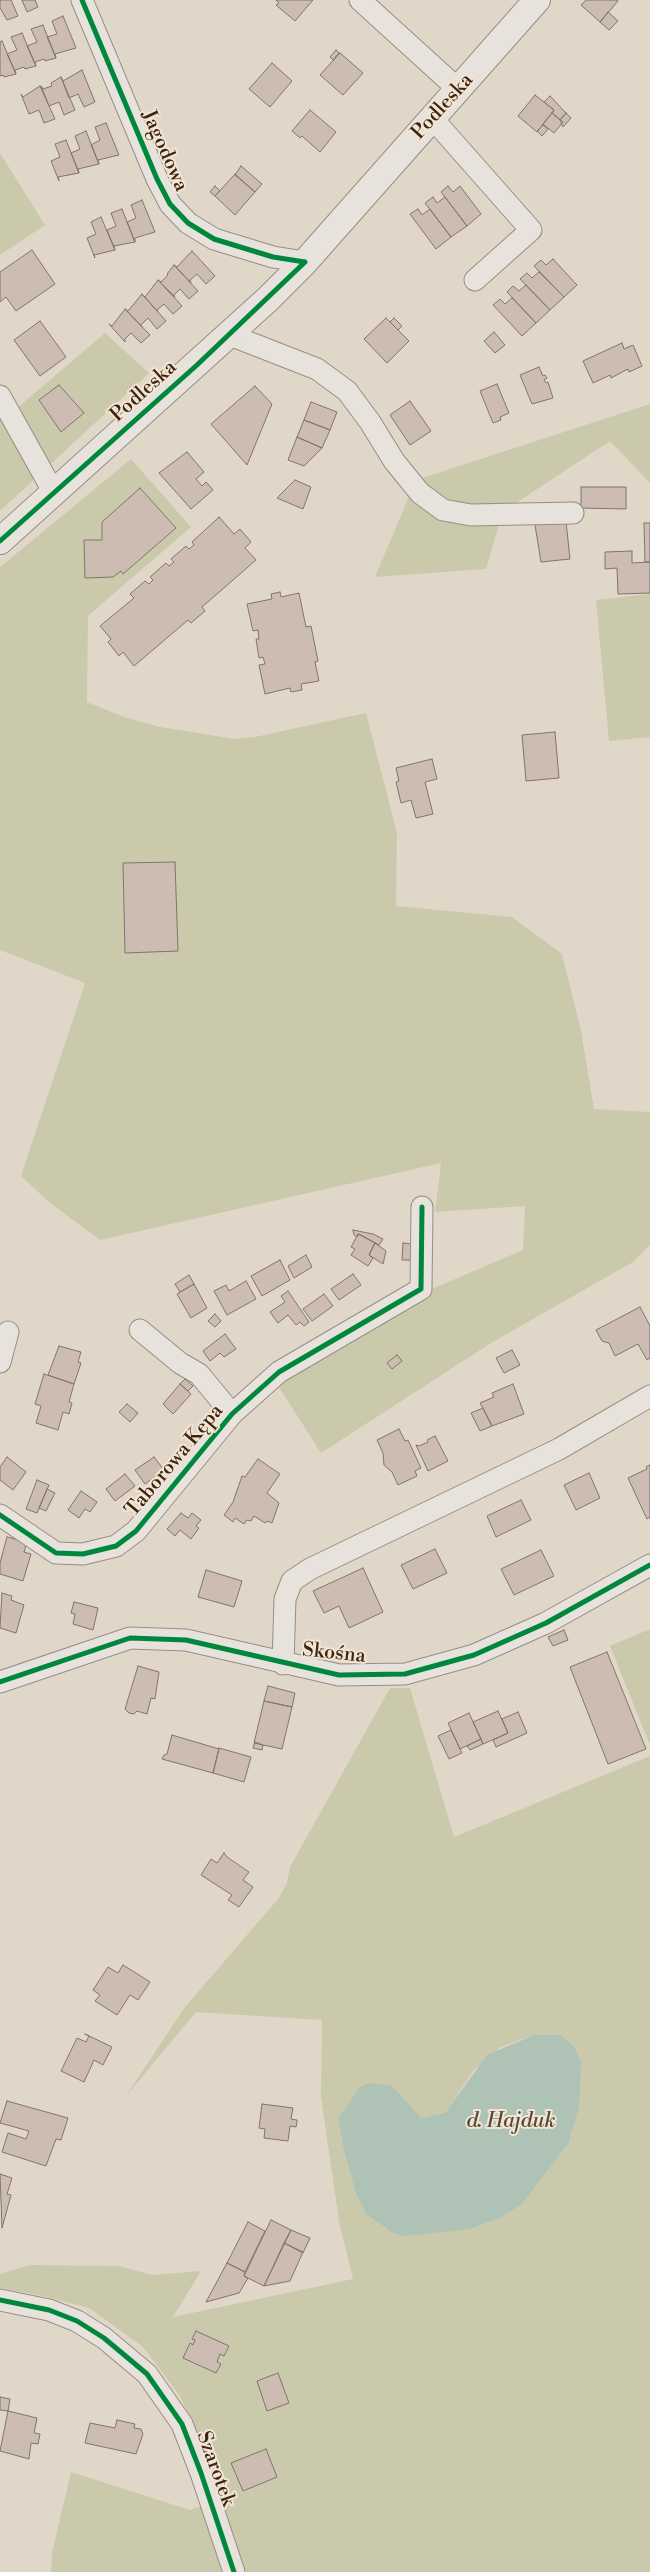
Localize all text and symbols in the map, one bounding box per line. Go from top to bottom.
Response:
street label: Podleska [407,69,479,145]
street label: Jagodowa [135,107,193,195]
street label: Podleska [106,356,182,428]
street label: Taborowa Kępa [121,1400,229,1522]
street label: Skośna [301,1639,367,1669]
water label: d. Hajduk [467,2109,555,2135]
street label: Szarotek [190,2428,240,2510]

